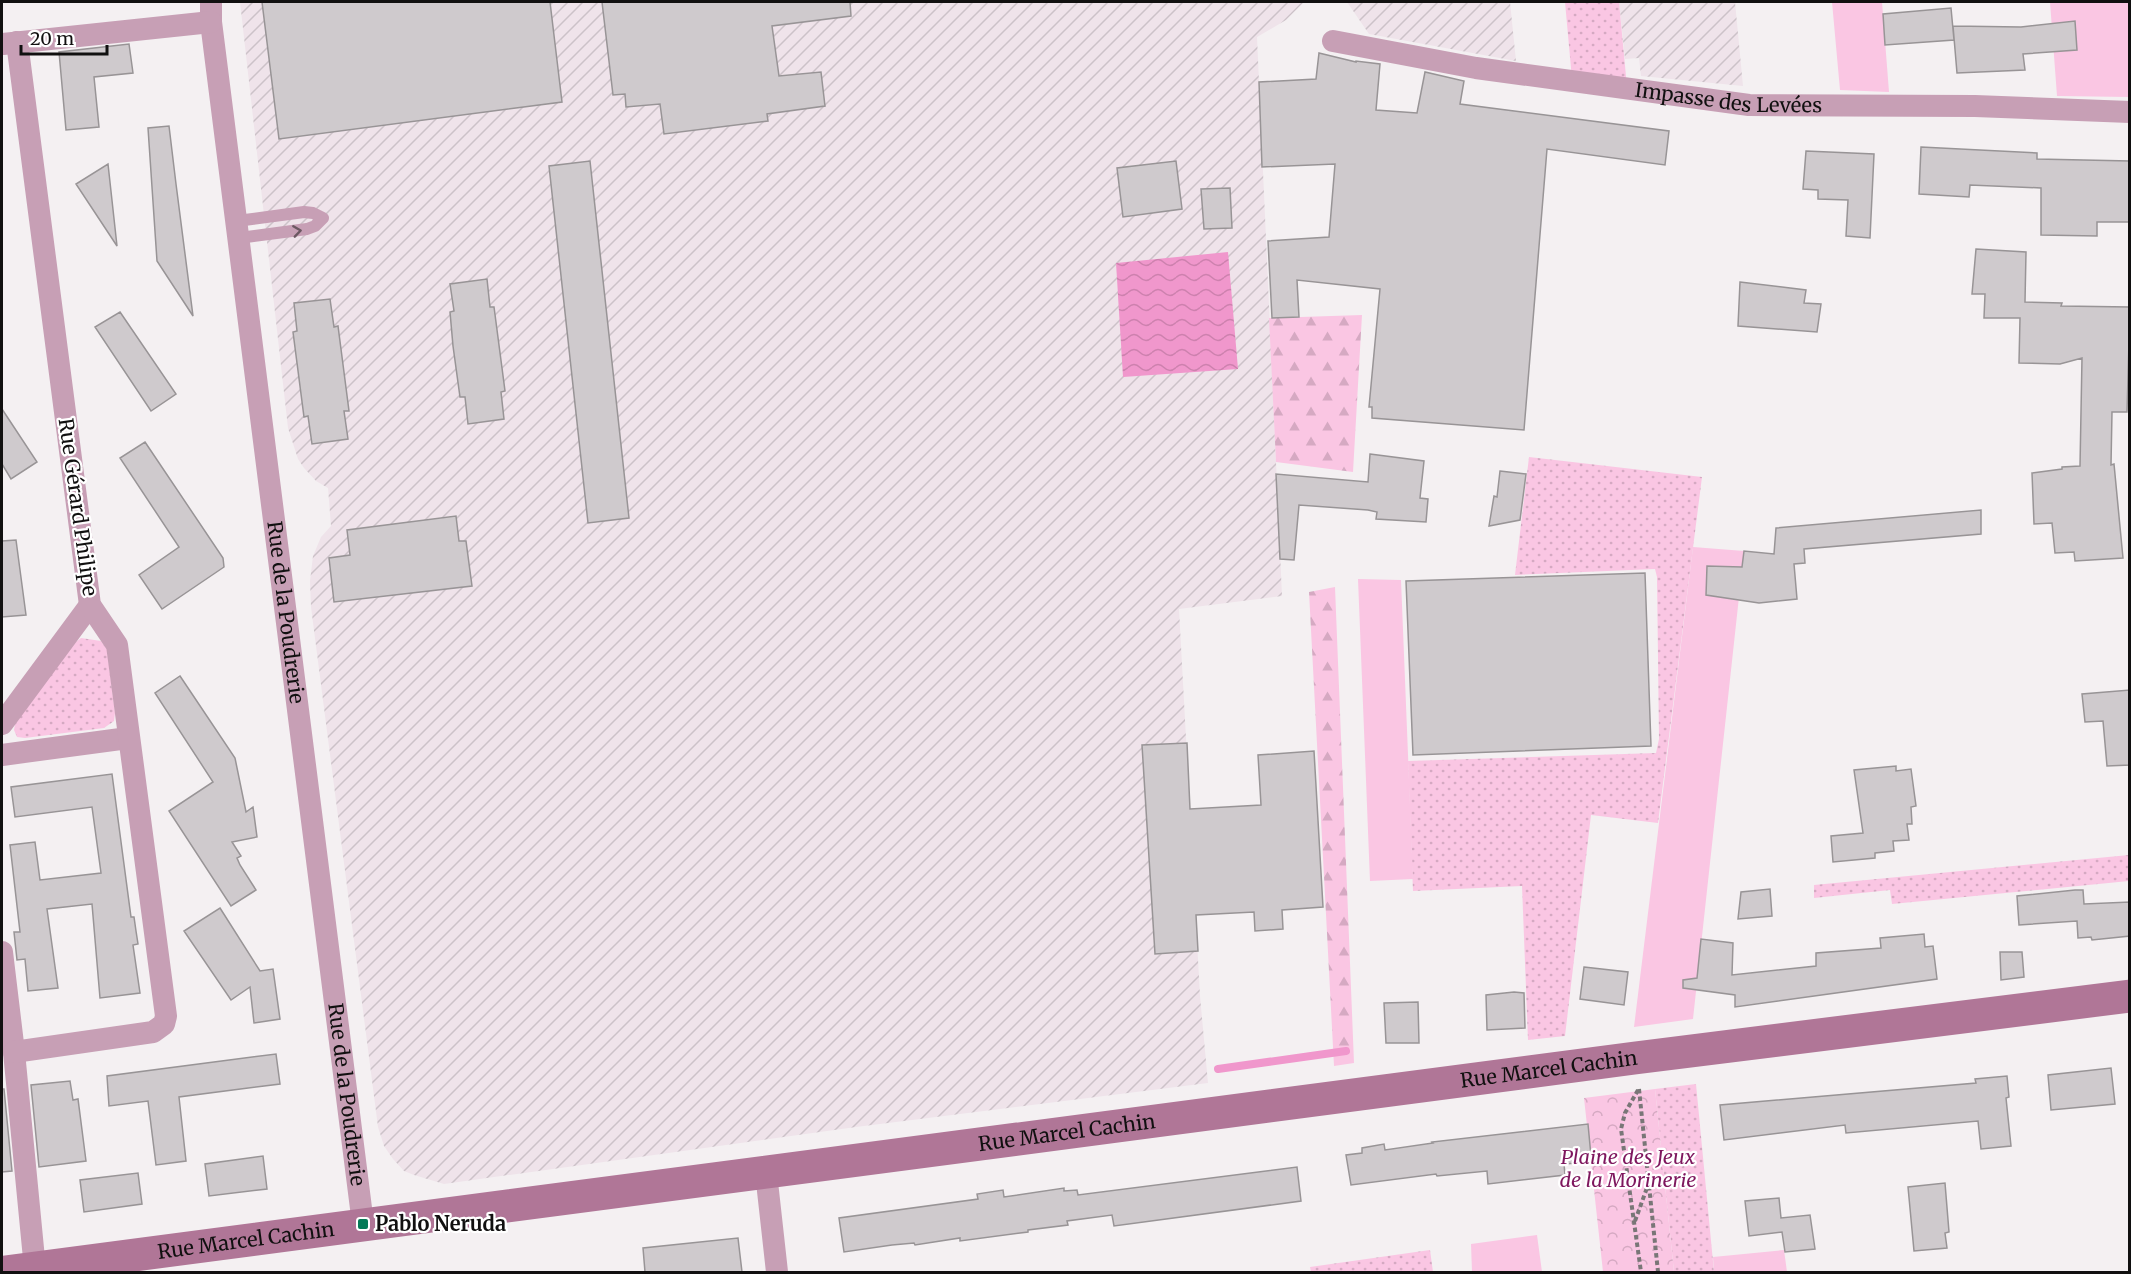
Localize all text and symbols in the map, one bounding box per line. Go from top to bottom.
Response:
scale bar [21,18,106,56]
text: 20 m [30,27,74,50]
street label: Impasse des Levées [1633,77,1822,117]
one-way arrow [292,225,301,237]
street label: Rue Gérard Philipe [54,416,103,597]
street label: Rue de la Poudrerie [262,519,310,705]
street label: Rue de la Poudrerie [323,1002,371,1187]
street label: Rue Marcel Cachin [1459,1045,1639,1093]
street label: Rue Marcel Cachin [977,1108,1157,1156]
park label: Plaine des Jeux de la Morinerie [1560,1144,1696,1192]
place label: Pablo Neruda [375,1211,506,1236]
street label: Rue Marcel Cachin [156,1216,336,1264]
marker: Pablo Neruda [356,1217,370,1231]

